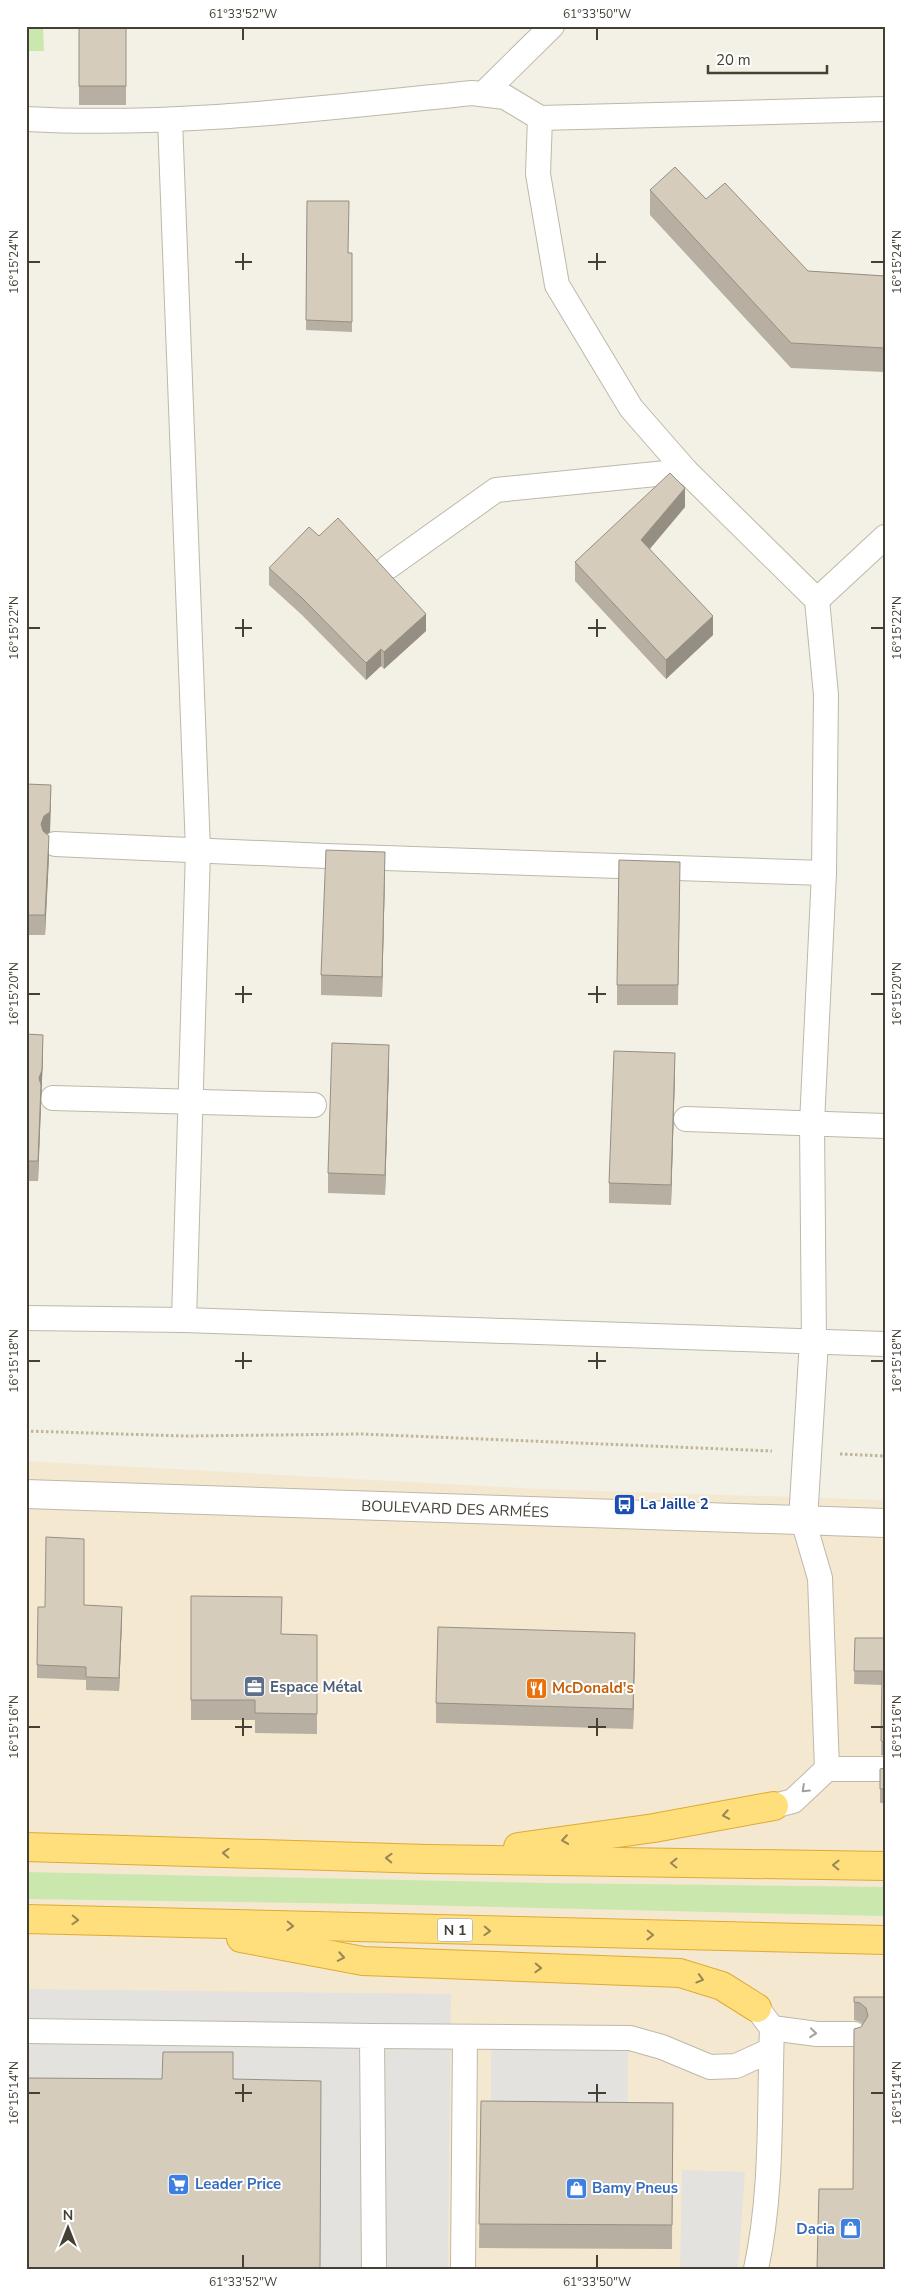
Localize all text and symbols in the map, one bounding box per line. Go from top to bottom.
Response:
text: 61°33'52"W [209,6,277,22]
text: 61°33'50"W [563,6,631,22]
scale bar [708,42,827,74]
text: 20 m [716,50,751,70]
text: 16°15'24"N [6,230,22,294]
text: 16°15'24"N [889,230,905,294]
text: 16°15'22"N [6,596,22,660]
text: 16°15'22"N [889,596,905,660]
text: 16°15'20"N [6,962,22,1026]
text: 16°15'20"N [889,962,905,1026]
text: 16°15'18"N [6,1329,22,1393]
text: 16°15'18"N [889,1329,905,1393]
bus stop icon: La Jaille 2 [612,1492,636,1516]
place label: La Jaille 2 [640,1494,709,1514]
street label: BOULEVARD DES ARMÉES [361,1496,549,1522]
office icon: Espace Métal [242,1675,266,1699]
restaurant icon: McDonald's [524,1676,548,1700]
place label: Espace Métal [270,1677,363,1697]
place label: McDonald's [552,1678,634,1698]
text: 16°15'16"N [6,1695,22,1759]
text: 16°15'16"N [889,1695,905,1759]
one-way arrow [802,1783,811,1792]
one-way arrow [721,1809,730,1820]
one-way arrow [561,1834,569,1845]
one-way arrow [222,1848,230,1858]
one-way arrow [384,1853,392,1863]
one-way arrow [669,1857,677,1868]
one-way arrow [832,1860,840,1870]
one-way arrow [72,1915,79,1925]
road number: N 1 [438,1918,472,1942]
one-way arrow [286,1921,294,1931]
one-way arrow [484,1926,492,1936]
one-way arrow [646,1930,654,1941]
one-way arrow [337,1951,346,1961]
one-way arrow [535,1962,543,1973]
one-way arrow [695,1974,703,1984]
one-way arrow [809,2027,817,2038]
text: 16°15'14"N [6,2061,22,2125]
text: 16°15'14"N [889,2061,905,2125]
supermarket icon: Leader Price [167,2172,191,2196]
place label: Leader Price [195,2174,281,2194]
shop icon: Bamy Pneus [564,2176,588,2200]
place label: Bamy Pneus [592,2178,678,2198]
north arrow [42,2202,92,2252]
text: N [63,2206,73,2225]
shop icon: Dacia [839,2217,863,2241]
place label: Dacia [796,2219,835,2239]
text: 61°33'52"W [209,2274,277,2290]
text: 61°33'50"W [563,2274,631,2290]

